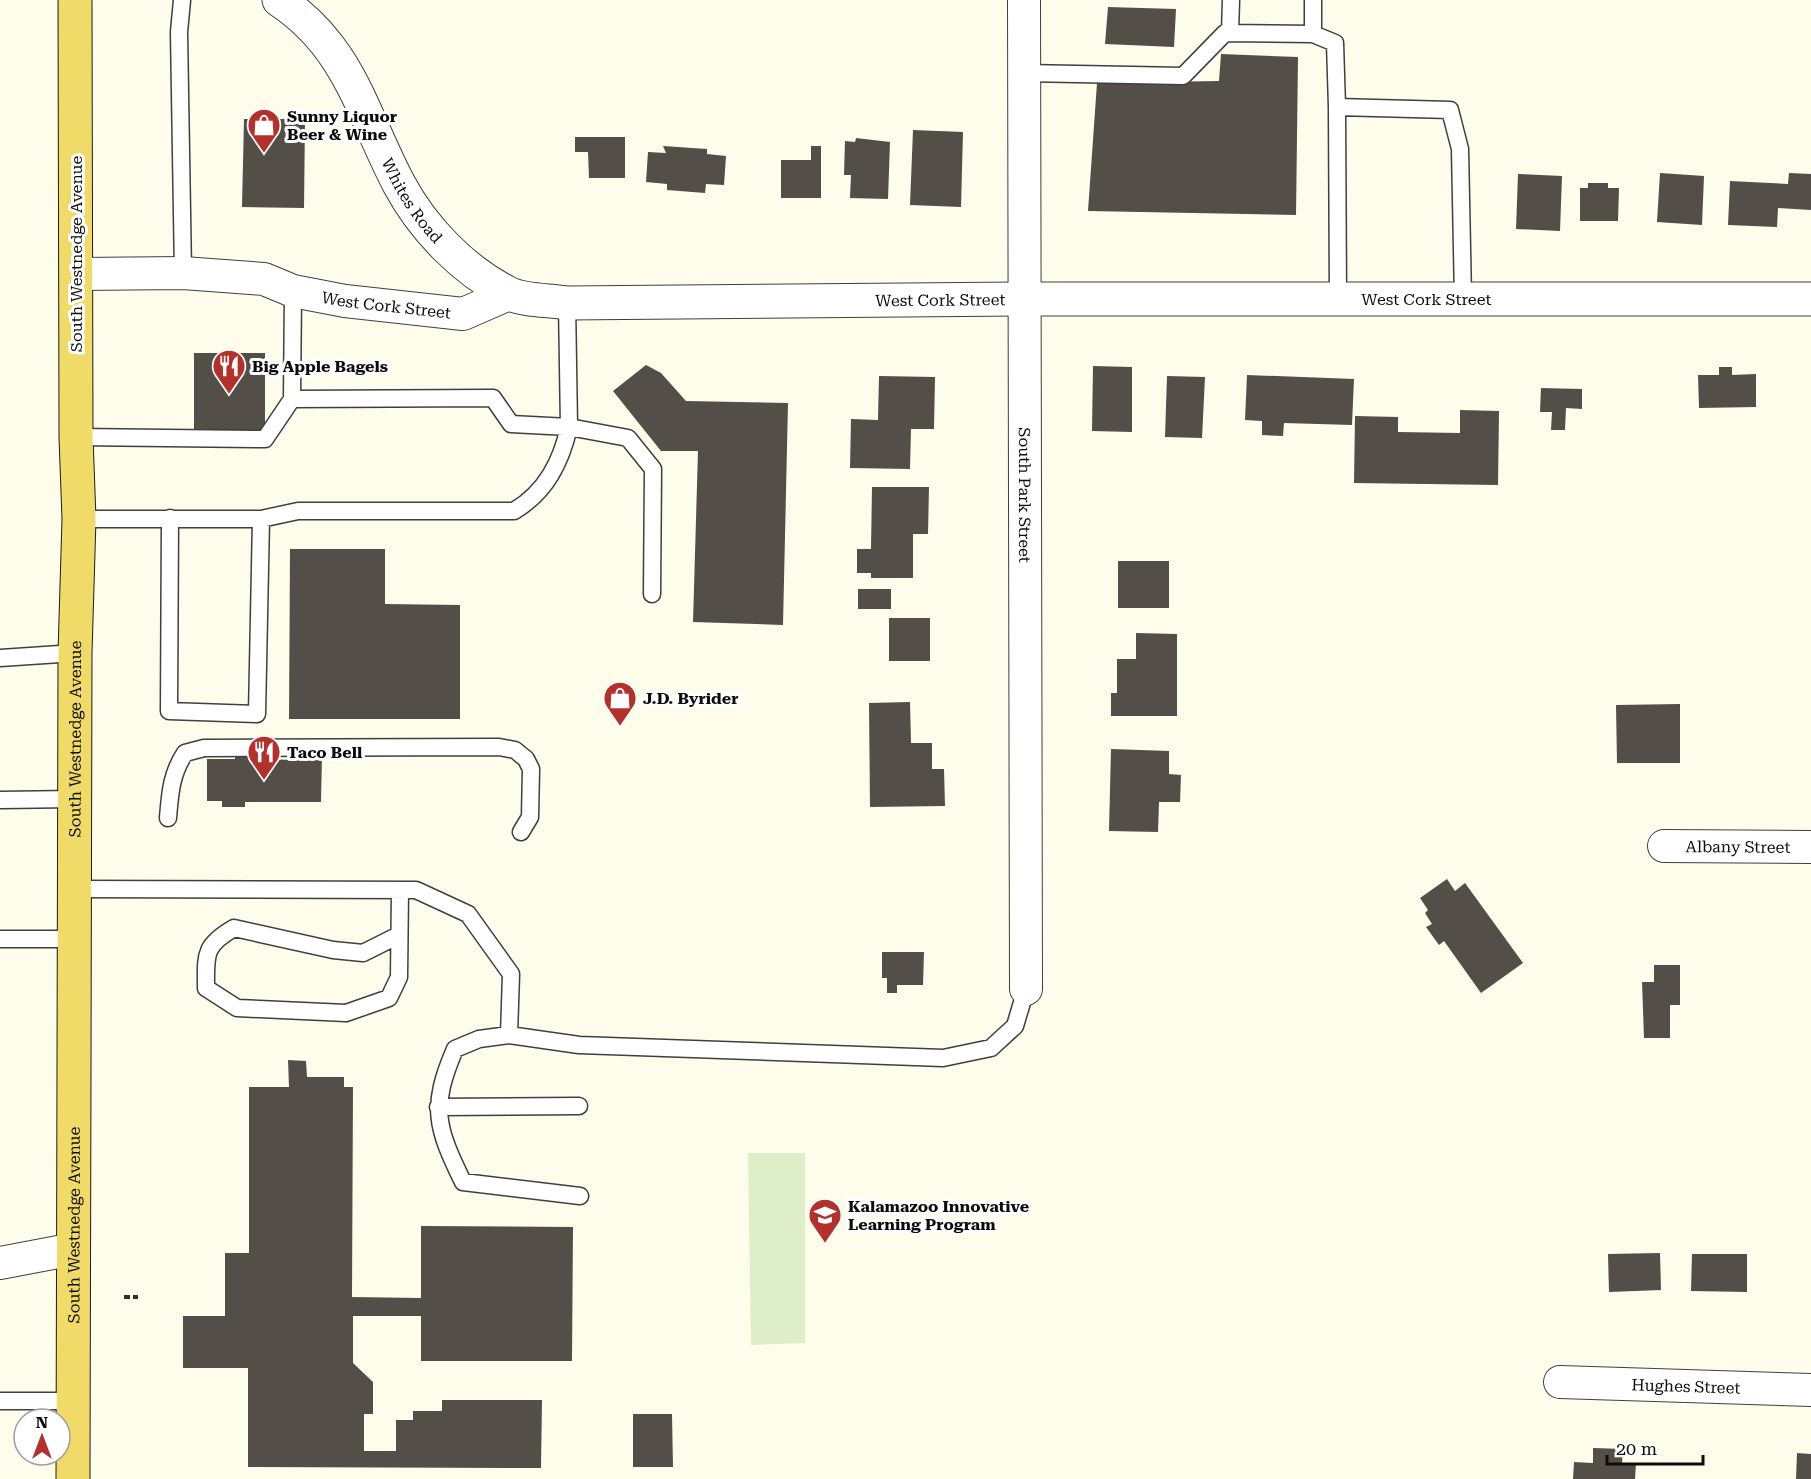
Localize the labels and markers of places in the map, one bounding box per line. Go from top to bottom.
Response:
shop icon: Sunny Liquor Beer & Wine [246,107,282,154]
place label: Sunny Liquor Beer & Wine [287,107,397,144]
restaurant icon: Big Apple Bagels [211,348,247,395]
place label: Big Apple Bagels [252,357,388,376]
shop icon: J.D. Byrider [602,680,638,727]
place label: J.D. Byrider [643,689,738,708]
restaurant icon: Taco Bell [246,734,282,781]
place label: Taco Bell [287,743,363,762]
school or university icon: Kalamazoo Innovative Learning Program [807,1197,843,1244]
place label: Kalamazoo Innovative Learning Program [848,1197,1029,1234]

